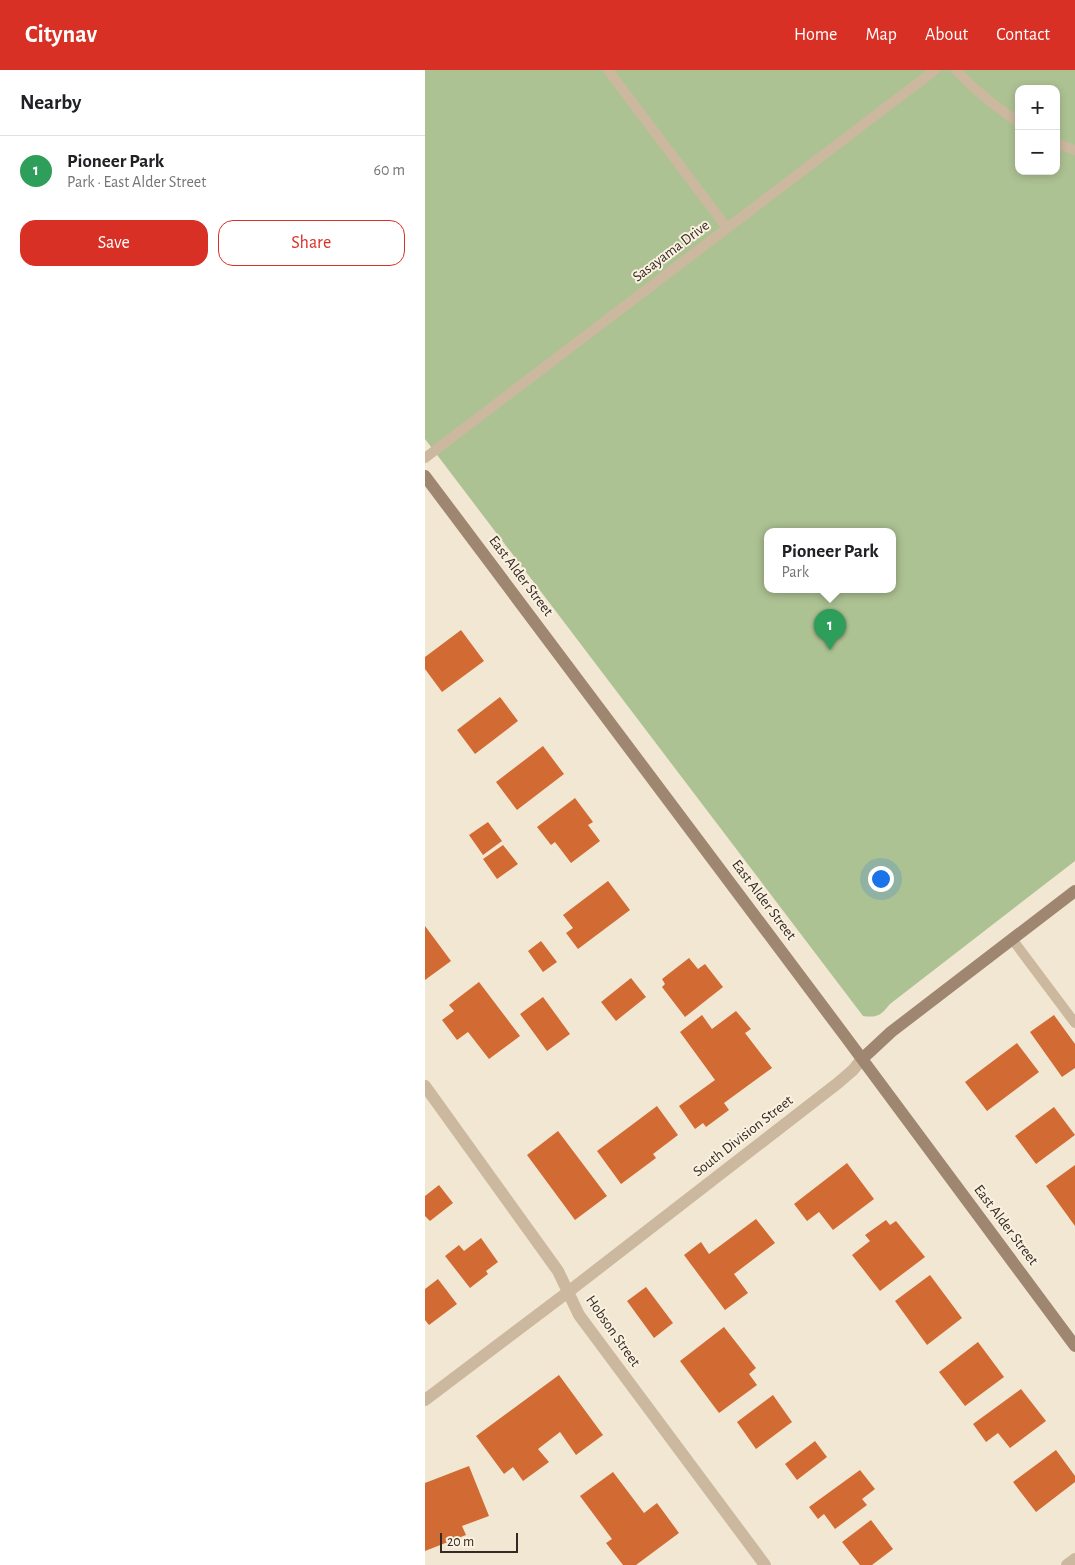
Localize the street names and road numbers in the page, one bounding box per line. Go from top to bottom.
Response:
street label: Sasayama Drive [630,217,712,285]
street label: East Alder Street [486,533,556,619]
street label: East Alder Street [729,857,799,943]
street label: South Division Street [690,1092,796,1179]
street label: East Alder Street [971,1182,1041,1268]
street label: Hobson Street [583,1293,643,1370]

